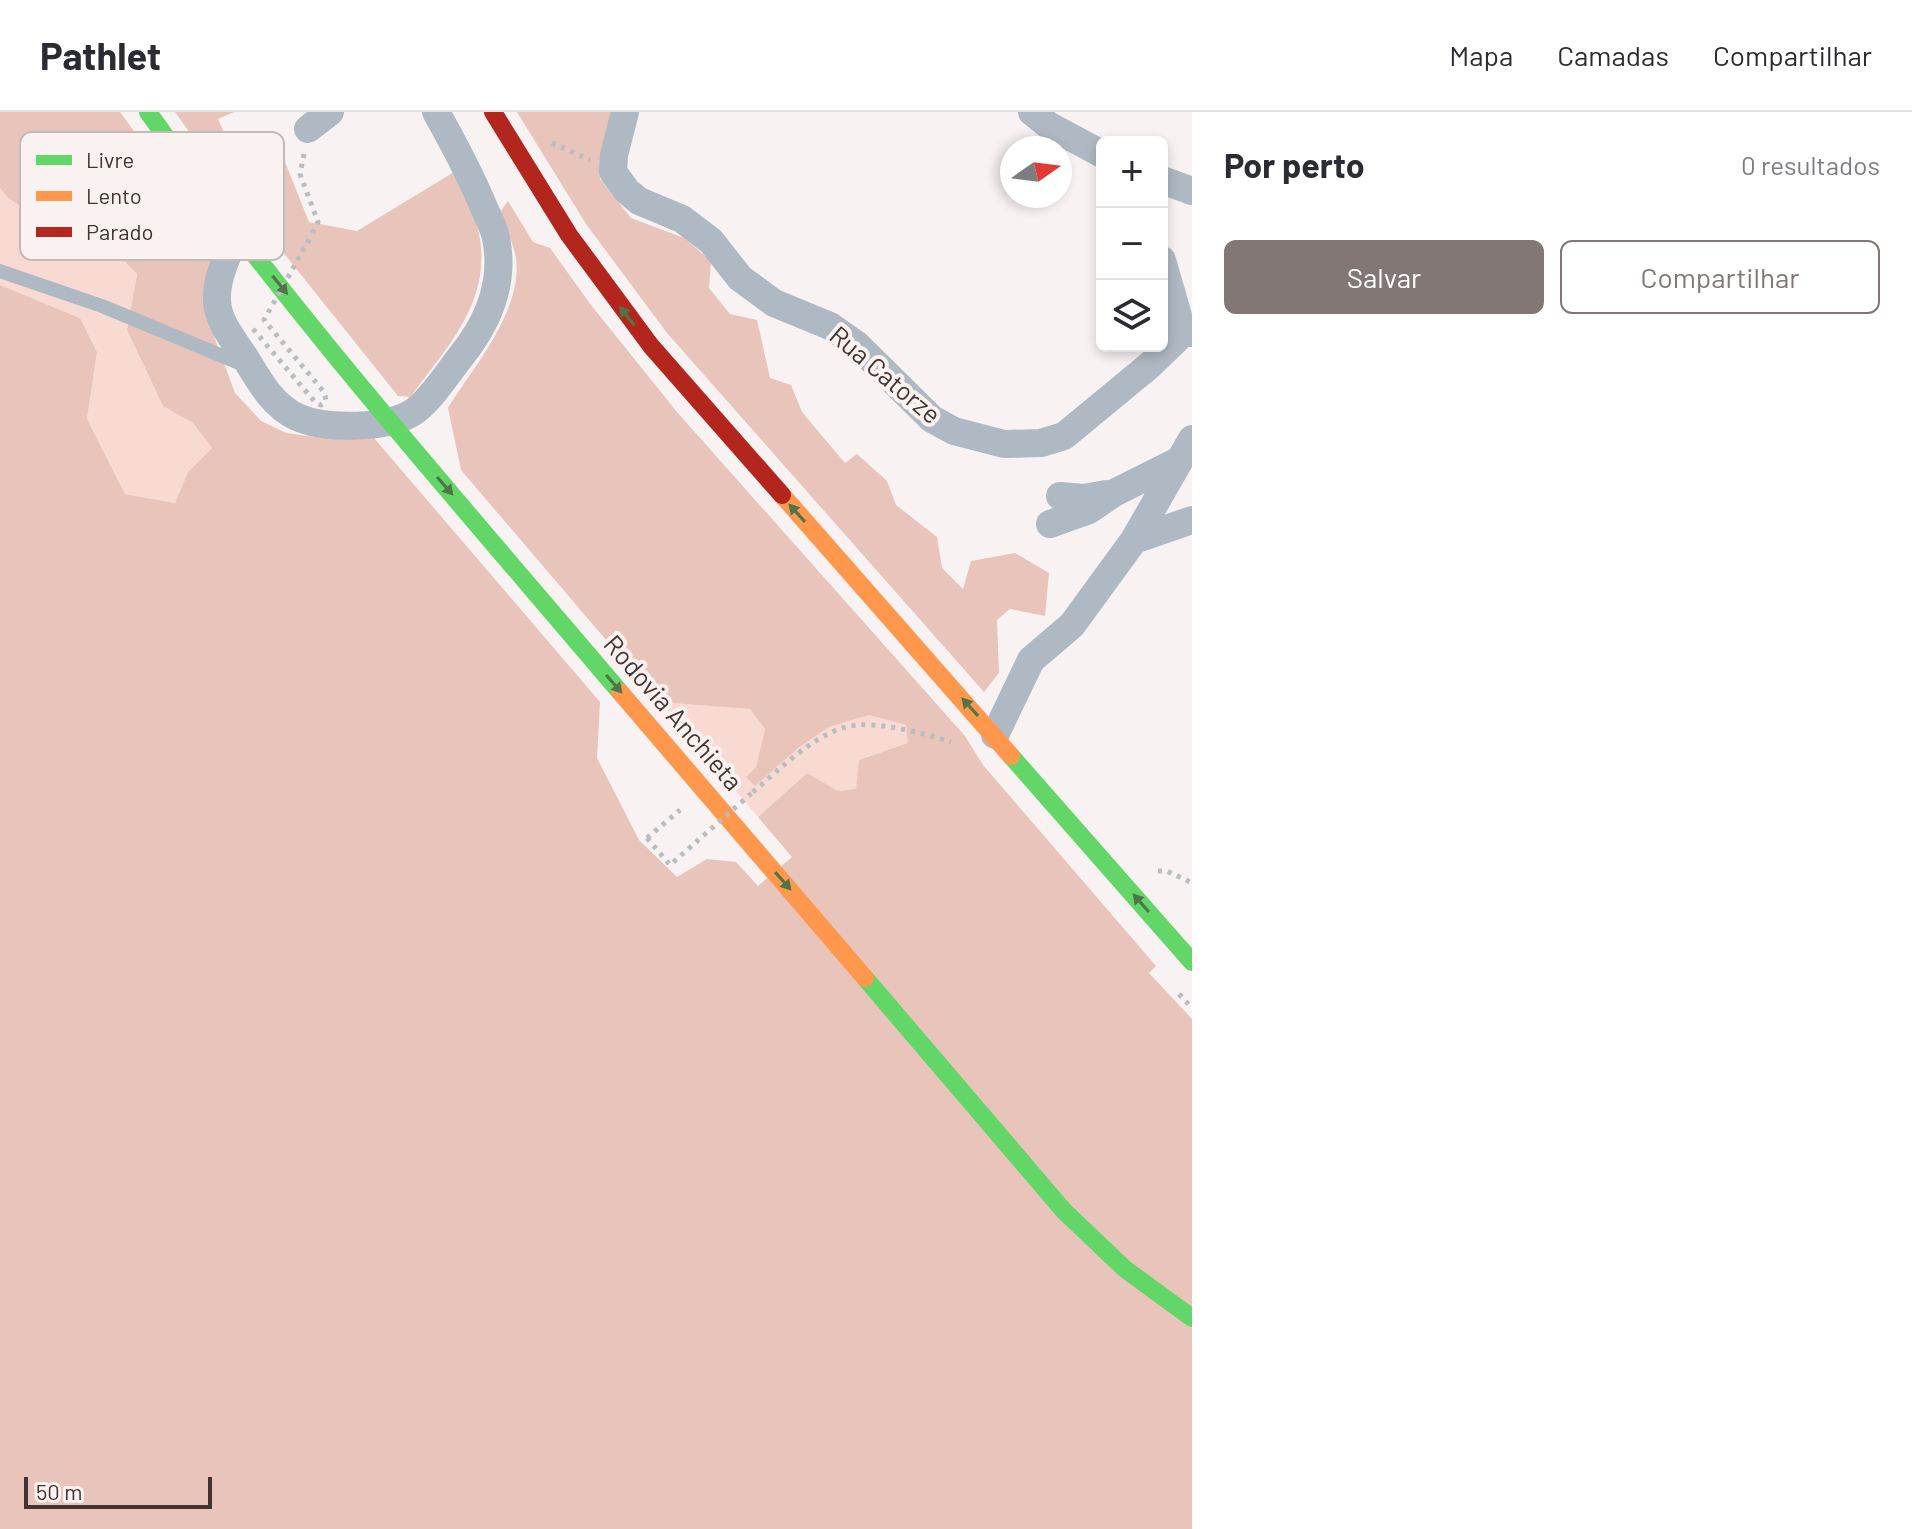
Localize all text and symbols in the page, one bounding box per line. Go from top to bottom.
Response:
text: Pathlet [40,32,161,78]
text: Mapa [1449,38,1513,72]
text: Camadas [1557,38,1669,72]
text: Compartilhar [1713,38,1872,72]
legend [20,132,284,260]
north arrow [1000,136,1072,208]
map controls [1096,136,1168,352]
button: + [1096,136,1168,208]
text: Por perto [1224,144,1365,185]
text: Livre [86,146,134,172]
text: 0 resultados [1741,149,1880,180]
text: Lento [86,182,142,208]
button: − [1096,208,1168,280]
text: Parado [86,218,153,244]
button: Salvar [1224,240,1544,314]
button: Compartilhar [1560,240,1880,314]
one-way arrow [272,275,288,295]
button: layers [1096,280,1168,352]
one-way arrow [620,306,636,326]
street label: Rua Catorze [824,318,948,429]
one-way arrow [436,476,453,496]
one-way arrow [789,503,806,523]
street label: Rodovia Anchieta [598,628,750,796]
one-way arrow [605,673,622,693]
one-way arrow [961,698,979,717]
one-way arrow [774,871,791,891]
one-way arrow [1133,893,1150,913]
scale bar [24,1473,212,1509]
text: 50 m [36,1478,82,1504]

